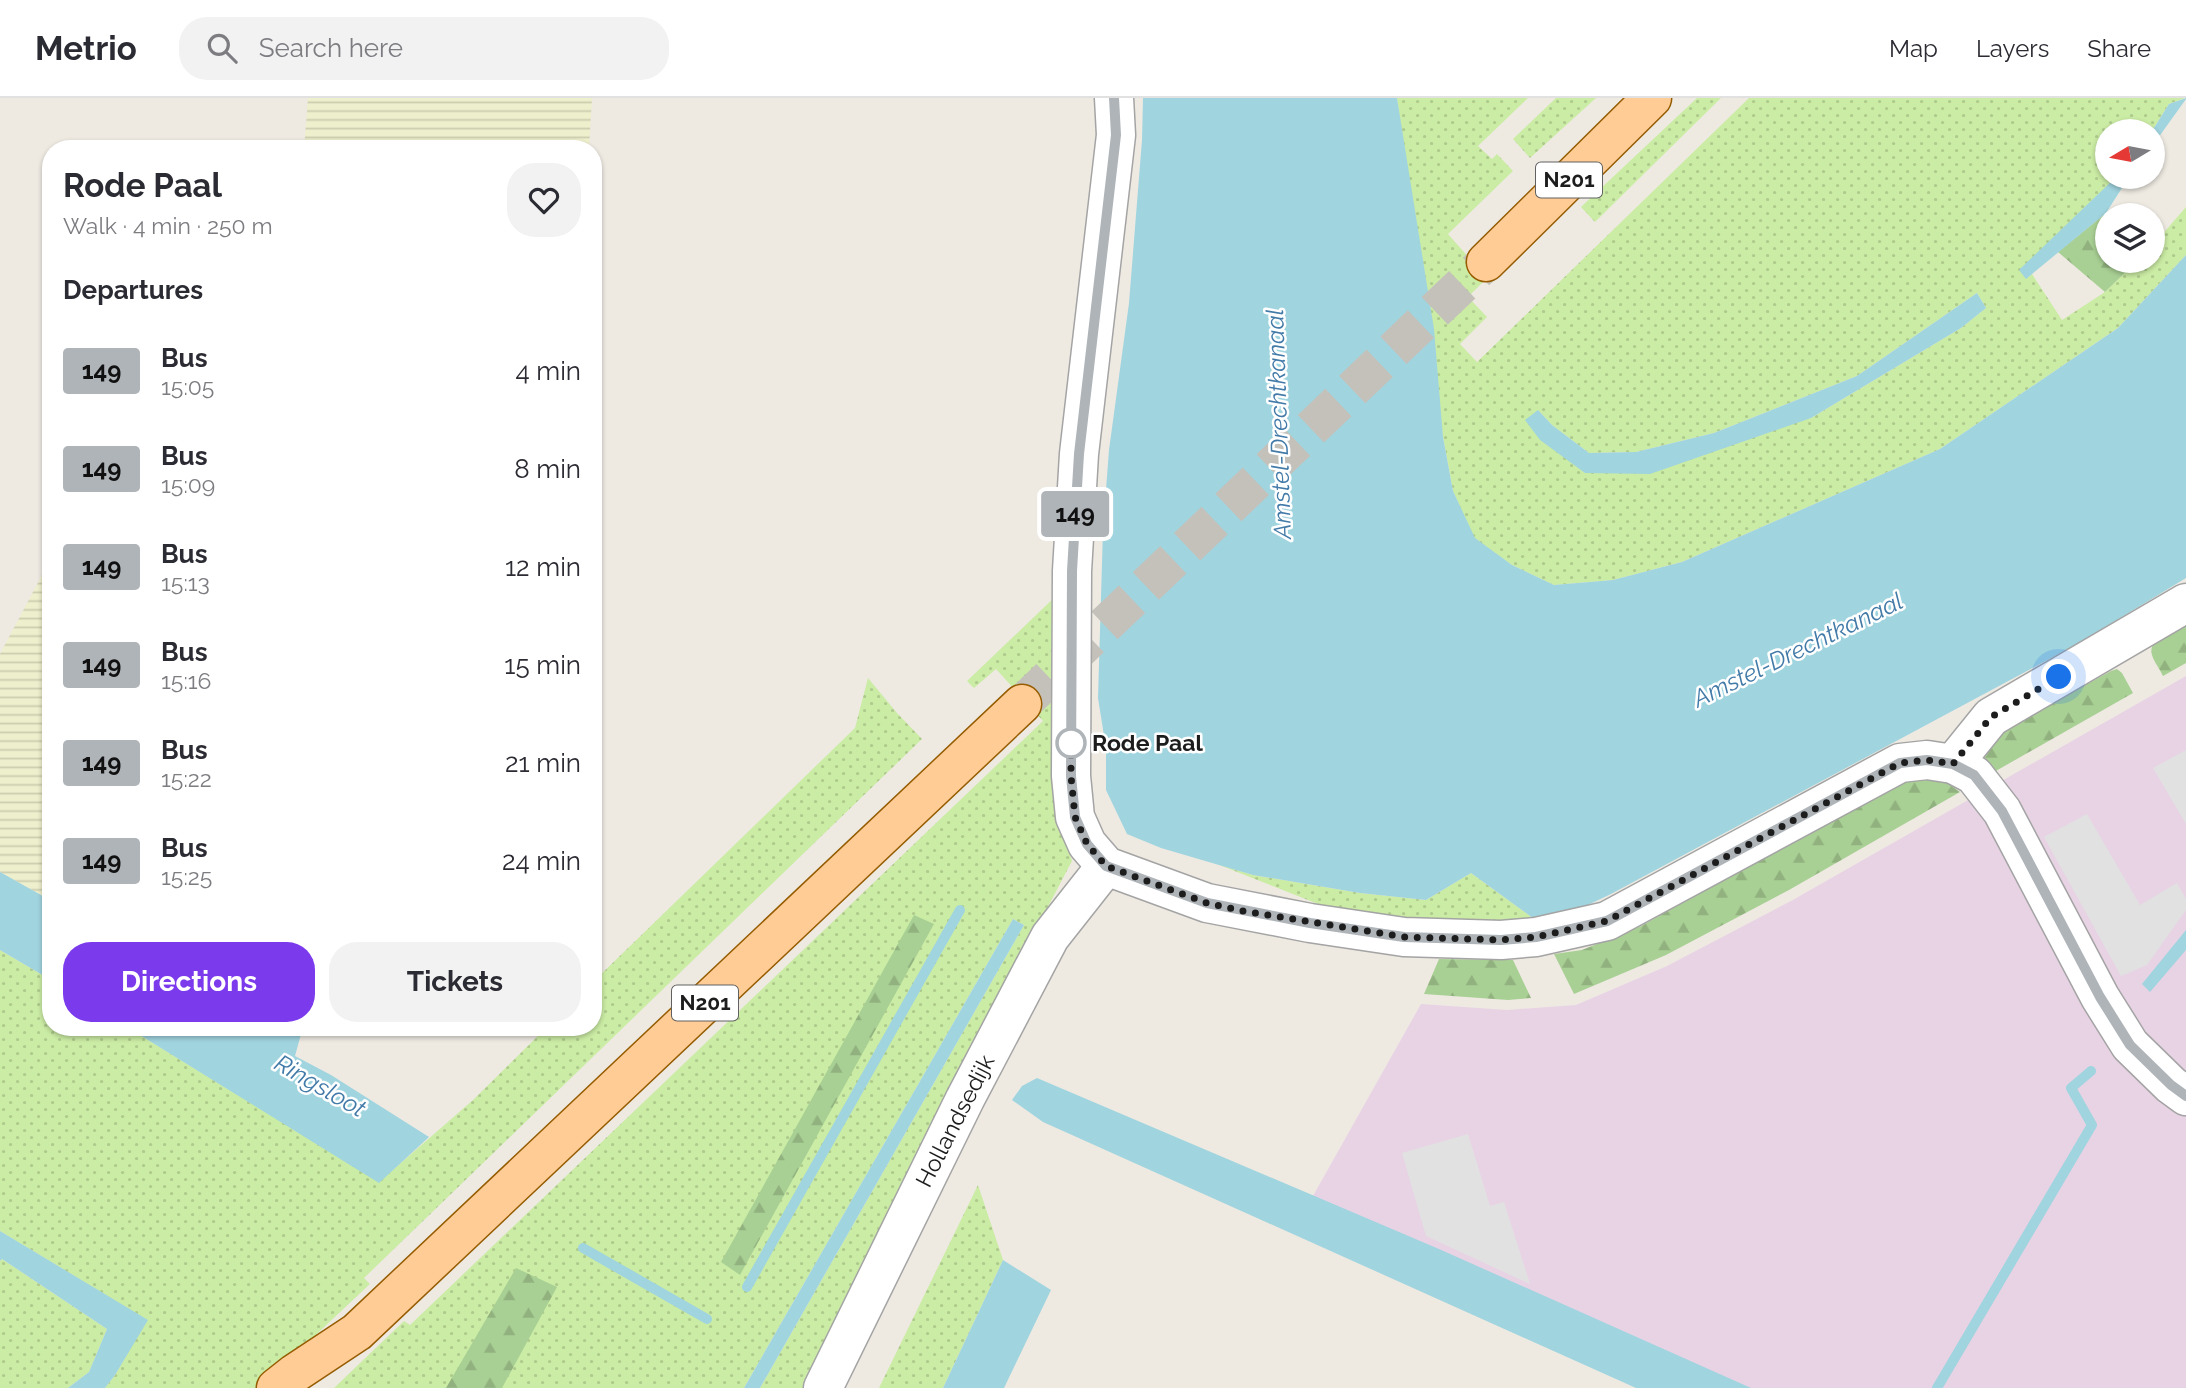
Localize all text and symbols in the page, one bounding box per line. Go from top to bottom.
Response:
search box [179,17,669,80]
text: Metrio [35,29,137,68]
icon: search [203,29,241,67]
text: Search here [259,33,403,63]
text: Map [1889,34,1938,63]
text: Layers [1976,34,2049,63]
text: Share [2087,34,2151,63]
north arrow [2095,119,2165,189]
map controls [2095,119,2165,273]
road number: N201 [1536,162,1602,198]
button: heart [507,163,581,237]
text: Rode Paal [63,166,222,205]
button: layers [2095,203,2165,273]
text: Walk · 4 min · 250 m [63,212,273,239]
text: Departures [63,275,203,305]
water label: Amstel-Drechtkanaal [1260,308,1297,542]
text: Bus [161,343,208,373]
text: 149 [82,356,121,385]
text: 4 min [515,356,581,386]
text: 15:05 [161,373,214,400]
text: Bus [161,441,208,471]
text: 149 [82,454,121,483]
text: 8 min [514,454,581,484]
text: 15:09 [161,471,215,498]
line badge: 149 [1035,491,1115,537]
text: 149 [1055,499,1095,528]
text: Bus [161,539,208,569]
text: 149 [82,552,121,581]
text: 12 min [505,552,581,582]
text: 15:13 [161,569,210,596]
water label: Amstel-Drechtkanaal [1686,586,1908,714]
text: Bus [161,637,208,667]
text: 149 [82,650,121,679]
text: 15 min [504,650,581,680]
your location [2041,659,2076,694]
text: 15:16 [161,667,211,694]
marker: Rode Paal [1056,728,1086,758]
place label: Rode Paal [1092,729,1204,756]
text: Bus [161,735,208,765]
text: 149 [82,748,121,777]
text: 21 min [505,748,581,778]
text: 15:22 [161,765,212,792]
text: Bus [161,833,208,863]
text: 149 [82,846,121,875]
text: 24 min [502,846,581,876]
text: 15:25 [161,863,212,890]
button: Directions [63,942,315,1022]
button: Tickets [329,942,581,1022]
road number: N201 [672,986,738,1020]
water label: Ringsloot [270,1048,371,1123]
street label: Hollandsedijk [910,1050,999,1191]

